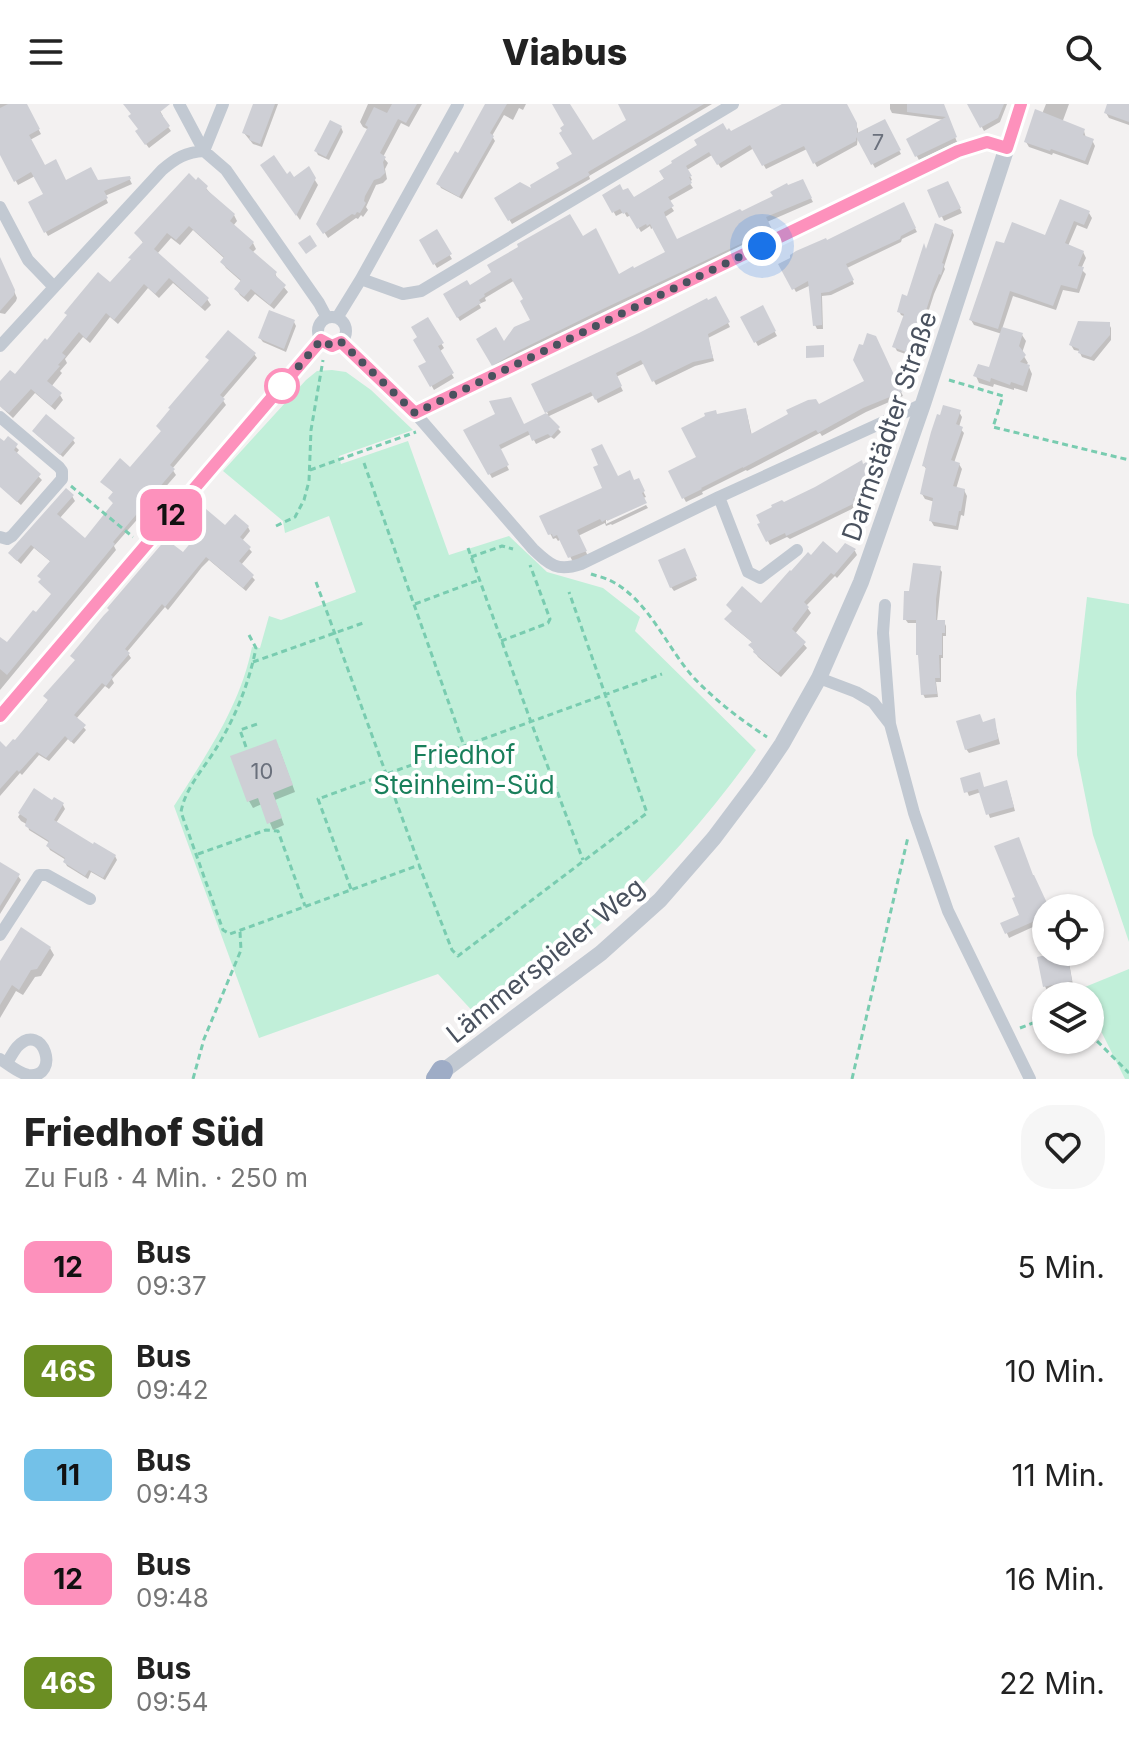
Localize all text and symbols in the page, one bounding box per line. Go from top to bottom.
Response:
icon: menu [24,30,68,74]
text: Viabus [502,30,627,74]
icon: search [1061,30,1105,74]
house number: 7 [872,129,884,155]
your location [742,226,782,266]
street label: Darmstädter Straße [835,307,943,545]
unlabelled marker [265,369,299,403]
line badge: 12 [135,489,207,541]
text: 12 [156,498,186,532]
park label: Friedhof Steinheim-Süd [373,739,555,800]
house number: 10 [251,758,273,784]
street label: Lämmerspieler Weg [440,871,650,1049]
map controls [1032,894,1104,1054]
button: locate [1032,894,1104,966]
button: layers [1032,982,1104,1054]
button: heart [1021,1105,1105,1189]
text: Friedhof Süd [24,1109,265,1155]
text: Zu Fuß · 4 Min. · 250 m [24,1162,308,1193]
text: Bus [136,1234,191,1270]
text: 5 Min. [1018,1249,1105,1285]
text: 12 [53,1250,83,1284]
text: 09:37 [136,1270,207,1301]
text: Bus [136,1338,191,1374]
text: 10 Min. [1005,1353,1105,1389]
text: 46S [40,1354,96,1388]
text: 09:42 [136,1374,209,1405]
text: Bus [136,1442,191,1478]
text: 11 Min. [1011,1457,1105,1493]
text: 11 [56,1458,80,1492]
text: 09:43 [136,1478,209,1509]
text: Bus [136,1546,191,1582]
text: 16 Min. [1005,1561,1105,1597]
text: 12 [53,1562,83,1596]
text: 09:48 [136,1582,209,1613]
text: Bus [136,1650,191,1686]
text: 22 Min. [999,1665,1105,1701]
text: 46S [40,1666,96,1700]
text: 09:54 [136,1686,209,1717]

